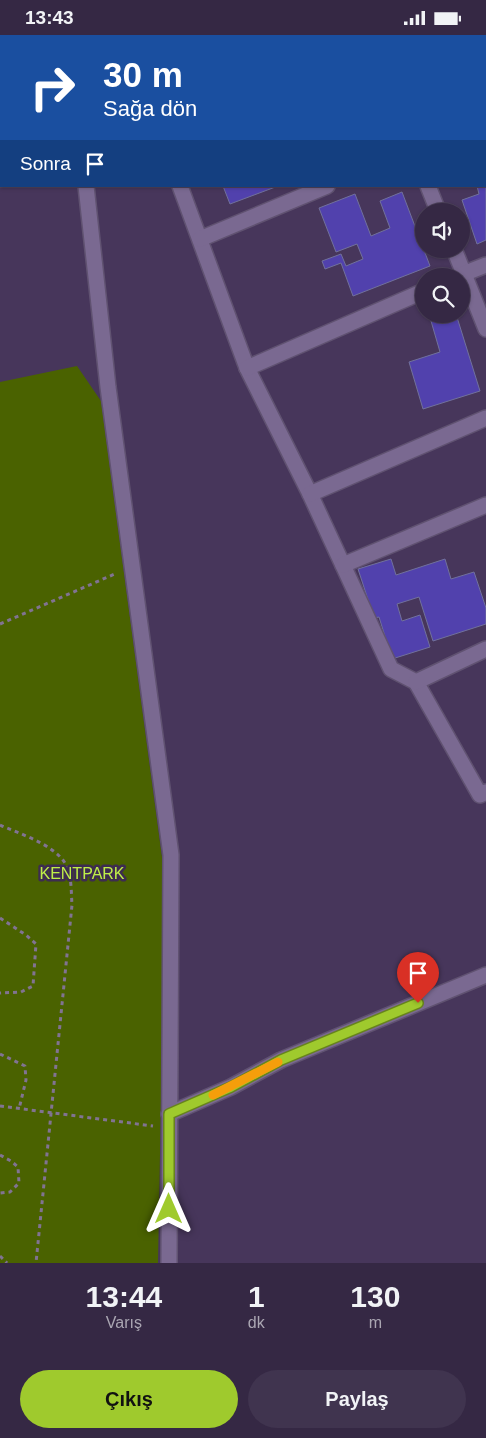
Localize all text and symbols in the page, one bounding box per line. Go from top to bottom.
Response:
text: 13:43 [25,7,74,28]
icon: right [20,55,85,120]
text: 30 m [103,55,183,94]
text: Sağa dön [103,96,197,121]
icon: arrive [81,150,109,178]
text: Sonra [20,153,71,174]
map controls [415,203,470,323]
button: sound [415,203,470,258]
button: search [415,268,470,323]
park label: KENTPARK [39,865,125,882]
pin [397,952,439,1003]
icon: arrive [404,959,432,987]
position arrow [142,1182,194,1234]
text: 13:44 [86,1280,162,1313]
text: 1 [248,1280,265,1313]
text: 130 [350,1280,400,1313]
text: Varış [106,1314,142,1331]
text: dk [248,1314,265,1331]
text: m [369,1314,382,1331]
button: Çıkış [20,1370,238,1428]
button: Paylaş [248,1370,466,1428]

